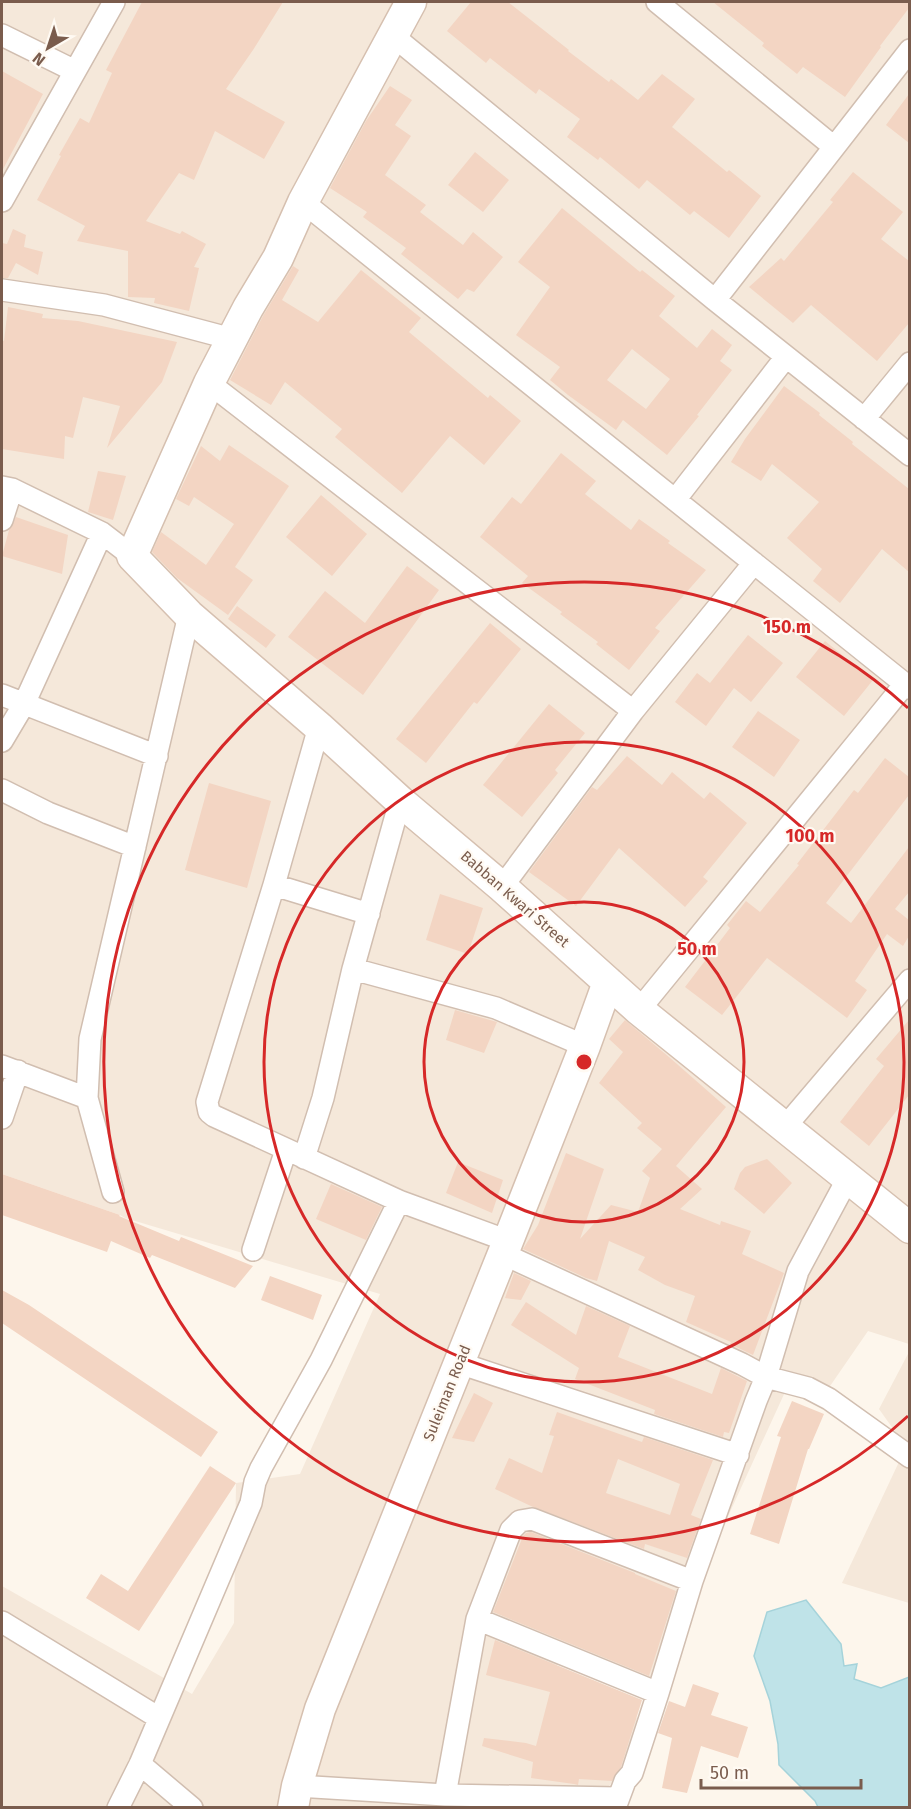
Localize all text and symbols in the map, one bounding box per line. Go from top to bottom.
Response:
north arrow [18,18,78,78]
text: N [29,49,49,70]
text: 150 m [763,616,811,638]
text: 100 m [786,825,834,847]
street label: Babban Kwari Street [457,847,573,951]
text: 50 m [677,938,717,960]
centre of rings [574,1052,594,1072]
street label: Suleiman Road [420,1342,474,1444]
scale bar [701,1752,862,1790]
text: 50 m [710,1762,749,1784]

